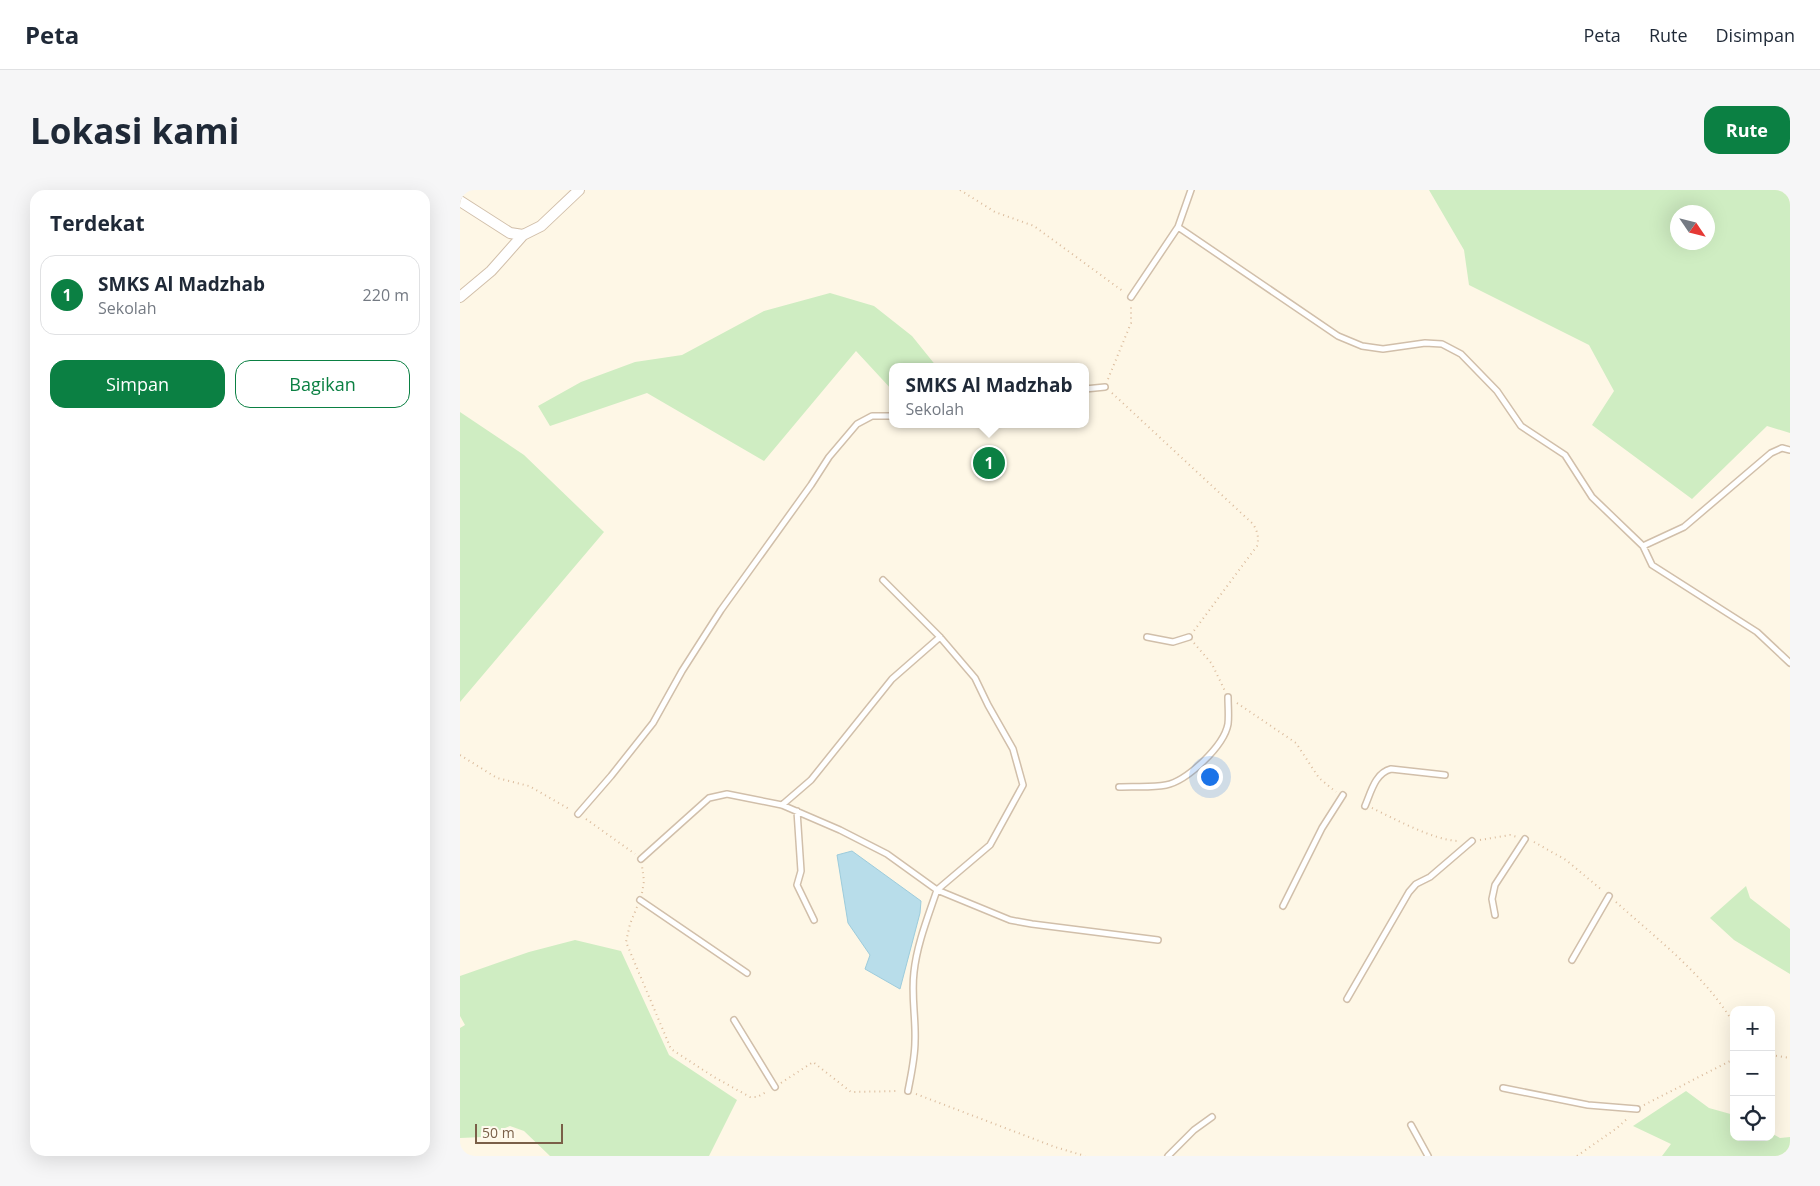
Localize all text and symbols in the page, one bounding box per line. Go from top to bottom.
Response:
text: Peta [25,18,79,51]
text: Peta [1584,23,1621,47]
text: Rute [1649,23,1688,47]
text: Disimpan [1716,23,1795,47]
button: Rute [1704,106,1790,154]
text: Lokasi kami [30,107,239,154]
north arrow [1670,205,1715,250]
text: Terdekat [50,209,145,237]
text: SMKS Al Madzhab [98,271,265,297]
text: 1 [62,284,72,306]
text: 220 m [363,284,409,306]
text: Sekolah [98,297,157,319]
button: Simpan [50,360,225,408]
button: Bagikan [235,360,410,408]
popup [889,363,1089,428]
text: SMKS Al Madzhab [906,372,1072,398]
text: Sekolah [906,398,964,420]
pin: 1 [973,444,1005,482]
your location [1197,764,1223,790]
map controls [1730,1006,1775,1141]
button: + [1730,1006,1775,1051]
button: − [1730,1051,1775,1096]
button: locate [1730,1096,1775,1141]
scale bar [475,1121,562,1144]
text: 50 m [482,1123,515,1142]

